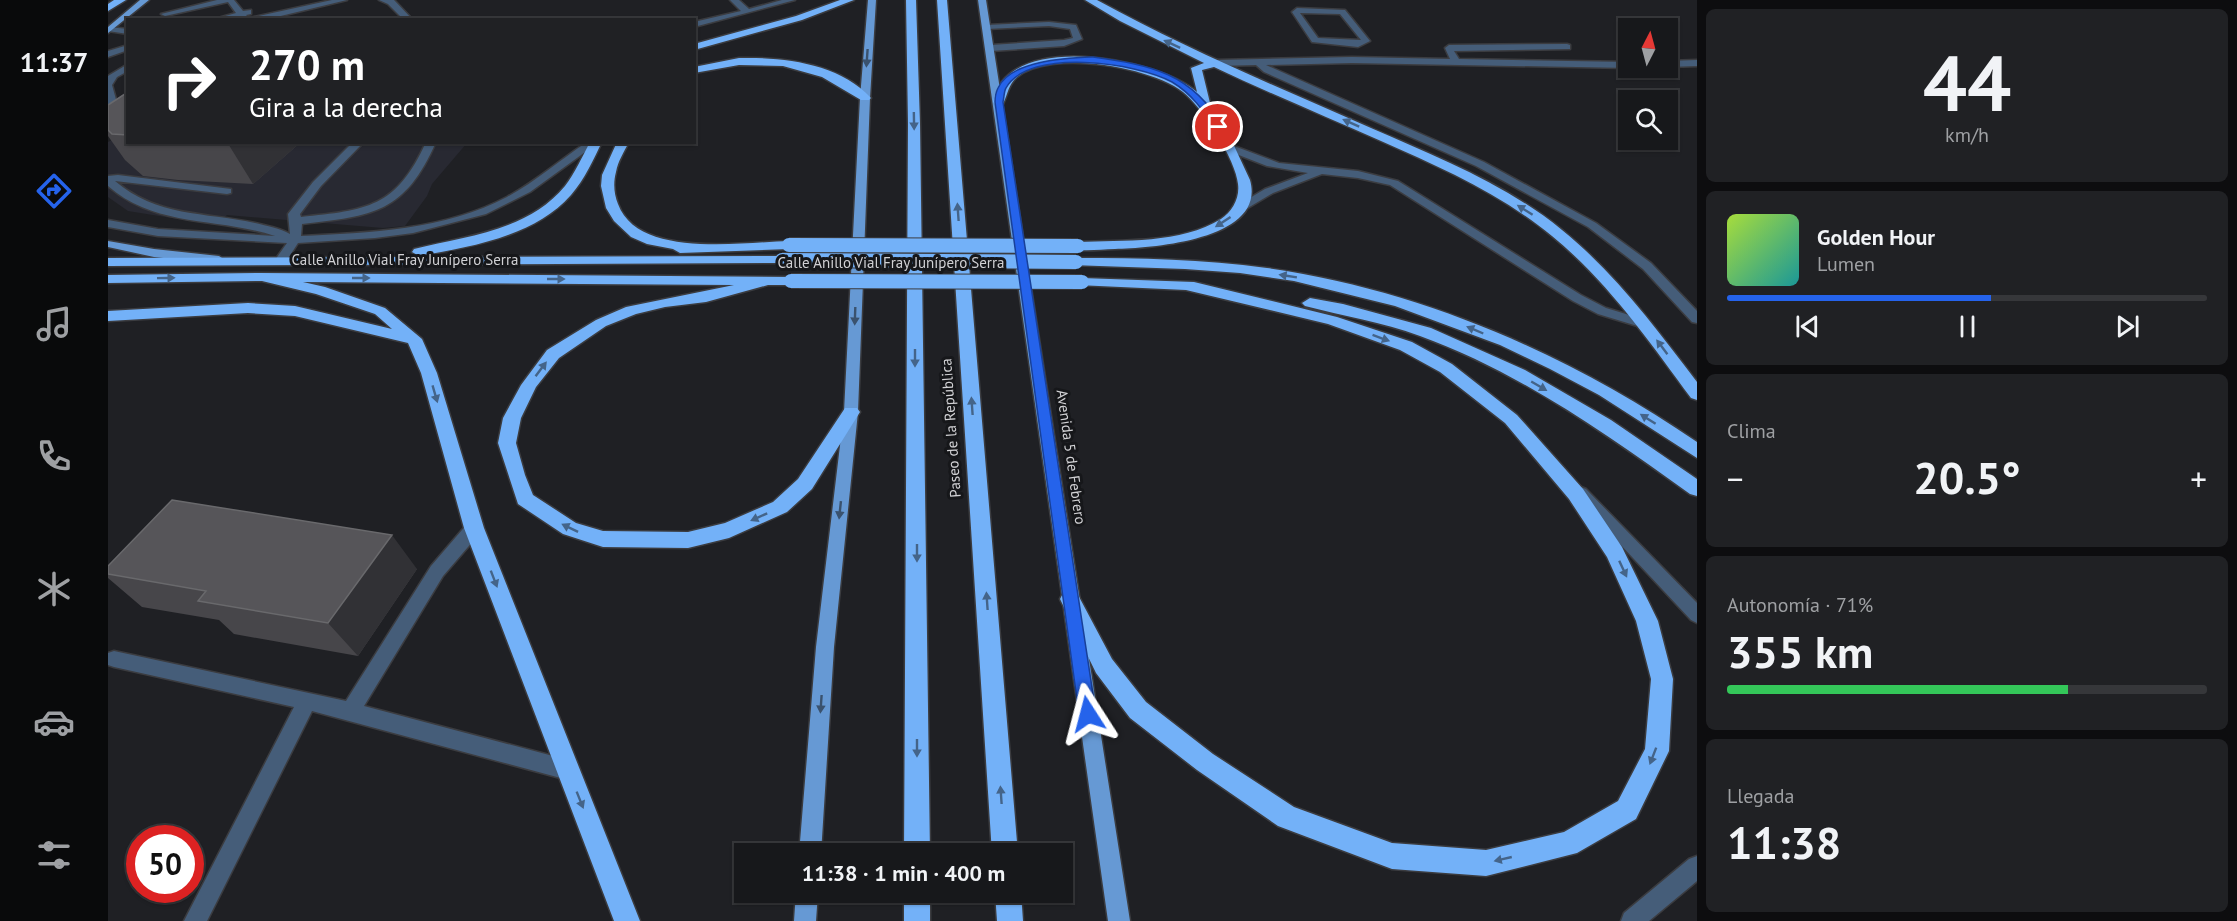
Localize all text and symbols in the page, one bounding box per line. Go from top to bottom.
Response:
north arrow [1618,18,1678,78]
map controls [1618,18,1678,150]
text: 44 [1923,32,2011,133]
text: 270 m [249,37,365,92]
one-way arrow [1164,39,1181,48]
icon: right [150,42,228,120]
text: 11:37 [20,45,88,79]
one-way arrow [863,49,872,68]
text: Gira a la derecha [249,90,443,124]
button: search [1618,90,1678,150]
pin [1192,101,1243,152]
icon: arrive [1201,110,1234,143]
one-way arrow [909,112,919,131]
one-way arrow [1341,118,1359,128]
text: km/h [1945,122,1989,148]
icon: directions [33,170,75,212]
one-way arrow [953,202,962,221]
one-way arrow [1517,205,1533,216]
one-way arrow [1215,217,1231,228]
text: Golden Hour [1817,223,1935,251]
street label: Calle Anillo Vial Fray Junípero Serra [292,250,518,269]
text: Lumen [1817,251,1875,277]
street label: Calle Anillo Vial Fray Junípero Serra [778,253,1004,272]
one-way arrow [1279,272,1298,281]
one-way arrow [157,273,176,283]
one-way arrow [352,273,371,283]
one-way arrow [547,274,566,284]
icon: music [33,303,75,345]
one-way arrow [851,307,860,326]
icon: previous [1791,310,1824,343]
icon: pause [1951,310,1984,343]
icon: next [2111,310,2144,343]
one-way arrow [1467,325,1484,334]
one-way arrow [1373,333,1391,343]
one-way arrow [1656,340,1668,355]
one-way arrow [910,349,920,368]
street label: Paseo de la República [936,358,965,498]
one-way arrow [535,362,547,377]
one-way arrow [1531,381,1548,391]
one-way arrow [431,385,440,403]
street label: Avenida 5 de Febrero [1053,388,1090,526]
one-way arrow [967,397,977,416]
one-way arrow [1640,413,1656,424]
text: Clima [1727,418,1776,444]
icon: phone [33,435,75,477]
text: 20.5° [1913,448,2021,506]
text: − [1727,457,1744,500]
text: + [2190,457,2207,500]
one-way arrow [835,501,845,520]
one-way arrow [750,512,768,522]
one-way arrow [562,523,579,532]
one-way arrow [912,544,922,563]
one-way arrow [1618,561,1627,578]
icon: climate [33,568,75,610]
one-way arrow [489,571,499,589]
one-way arrow [982,591,991,610]
text: Autonomía · 71% [1727,592,1873,618]
text: 355 km [1727,622,1873,680]
position arrow [1056,682,1120,746]
one-way arrow [816,695,826,714]
icon: car [33,701,75,743]
one-way arrow [912,739,922,758]
one-way arrow [1648,747,1658,765]
text: Llegada [1727,783,1794,809]
one-way arrow [996,786,1006,805]
one-way arrow [575,792,585,810]
text: 11:38 [1727,813,1841,871]
speed limit sign: 50 [126,825,204,903]
icon: filters [33,834,75,876]
one-way arrow [1494,854,1512,864]
text: 11:38 · 1 min · 400 m [802,859,1005,887]

